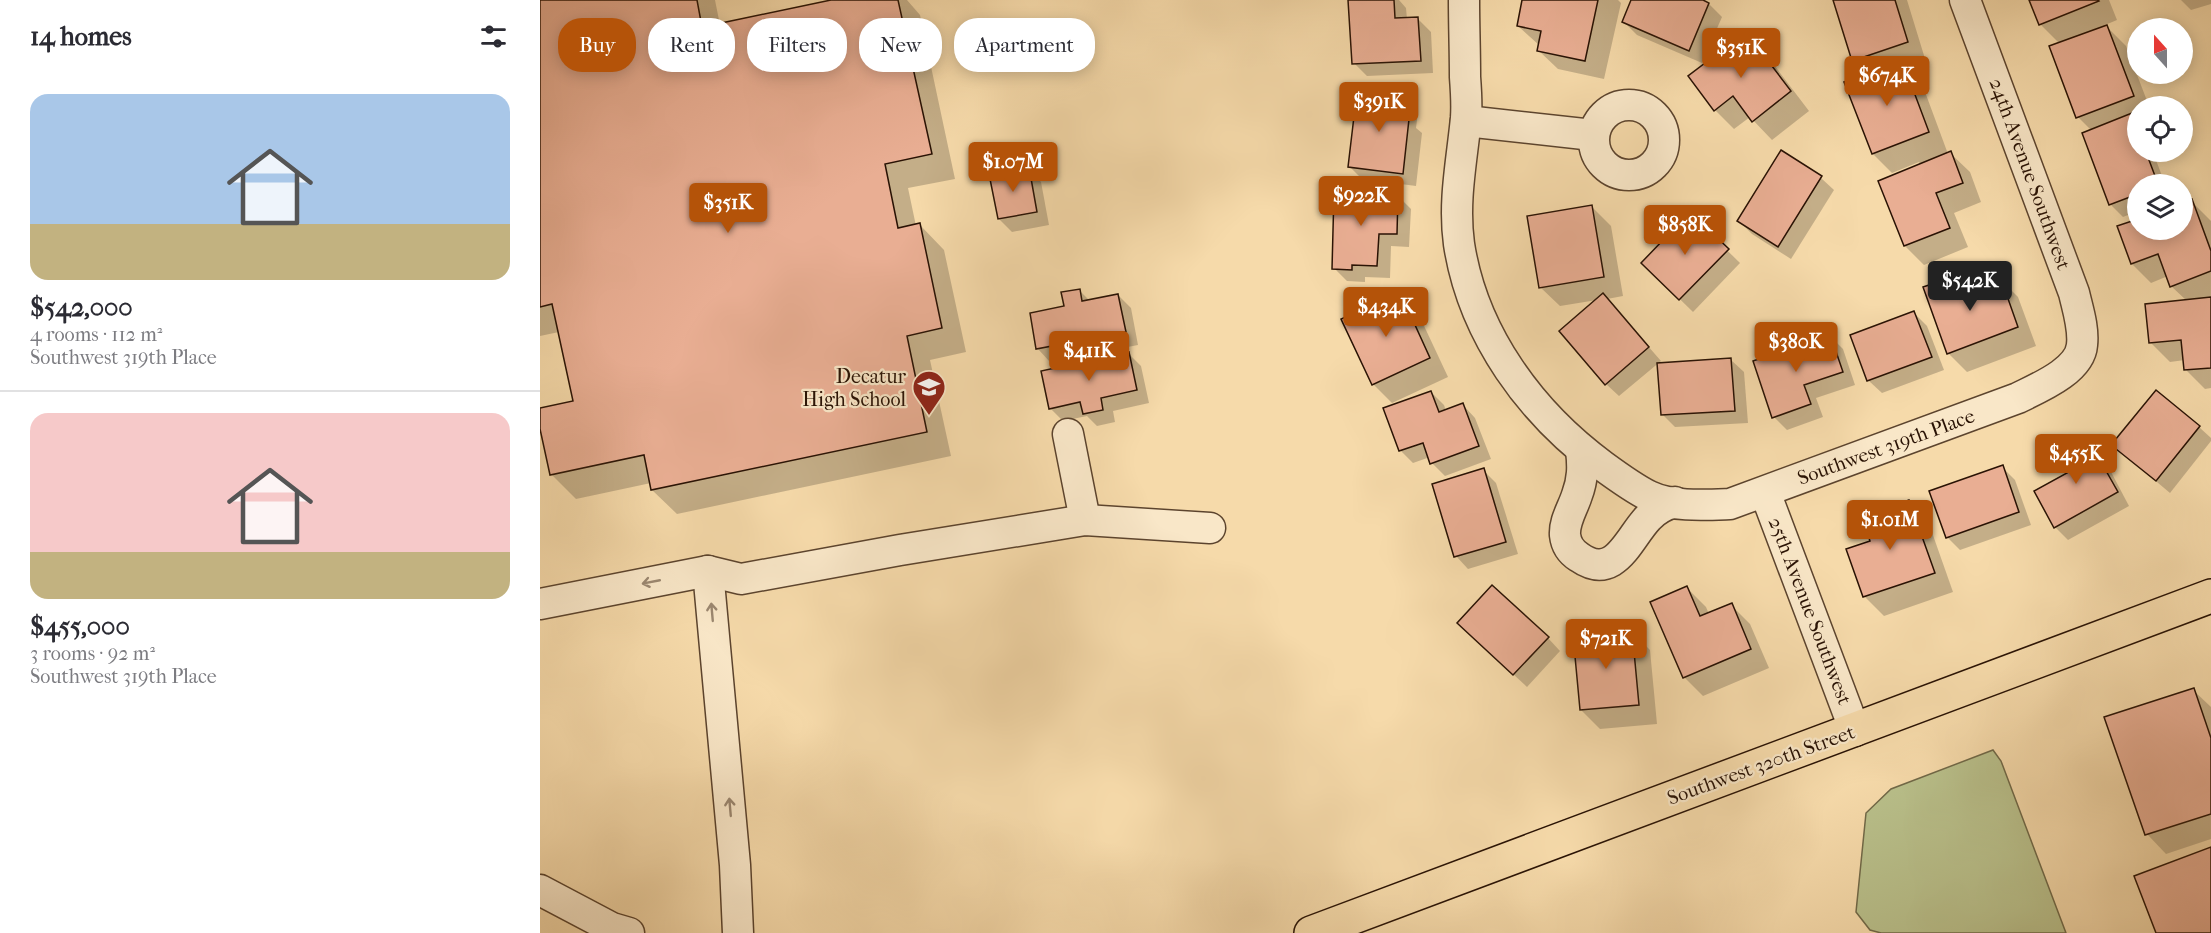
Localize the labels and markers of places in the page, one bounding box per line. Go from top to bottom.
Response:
pin: $351K [1699,28,1783,79]
pin: $674K [1845,56,1929,107]
pin: $391K [1337,82,1421,133]
pin: $1.07M [964,142,1062,193]
pin: $922K [1319,176,1403,227]
pin: $351K [686,183,770,234]
pin: $858K [1643,205,1727,256]
pin: $542K [1928,261,2012,312]
pin: $434K [1344,287,1428,338]
pin: $380K [1754,322,1838,373]
pin: $411K [1047,331,1131,382]
place label: Decatur High School [802,365,906,411]
school or university icon: Decatur High School [911,369,947,416]
pin: $455K [2034,434,2118,485]
pin: $1.01M [1841,500,1939,551]
pin: $721K [1564,619,1648,670]

